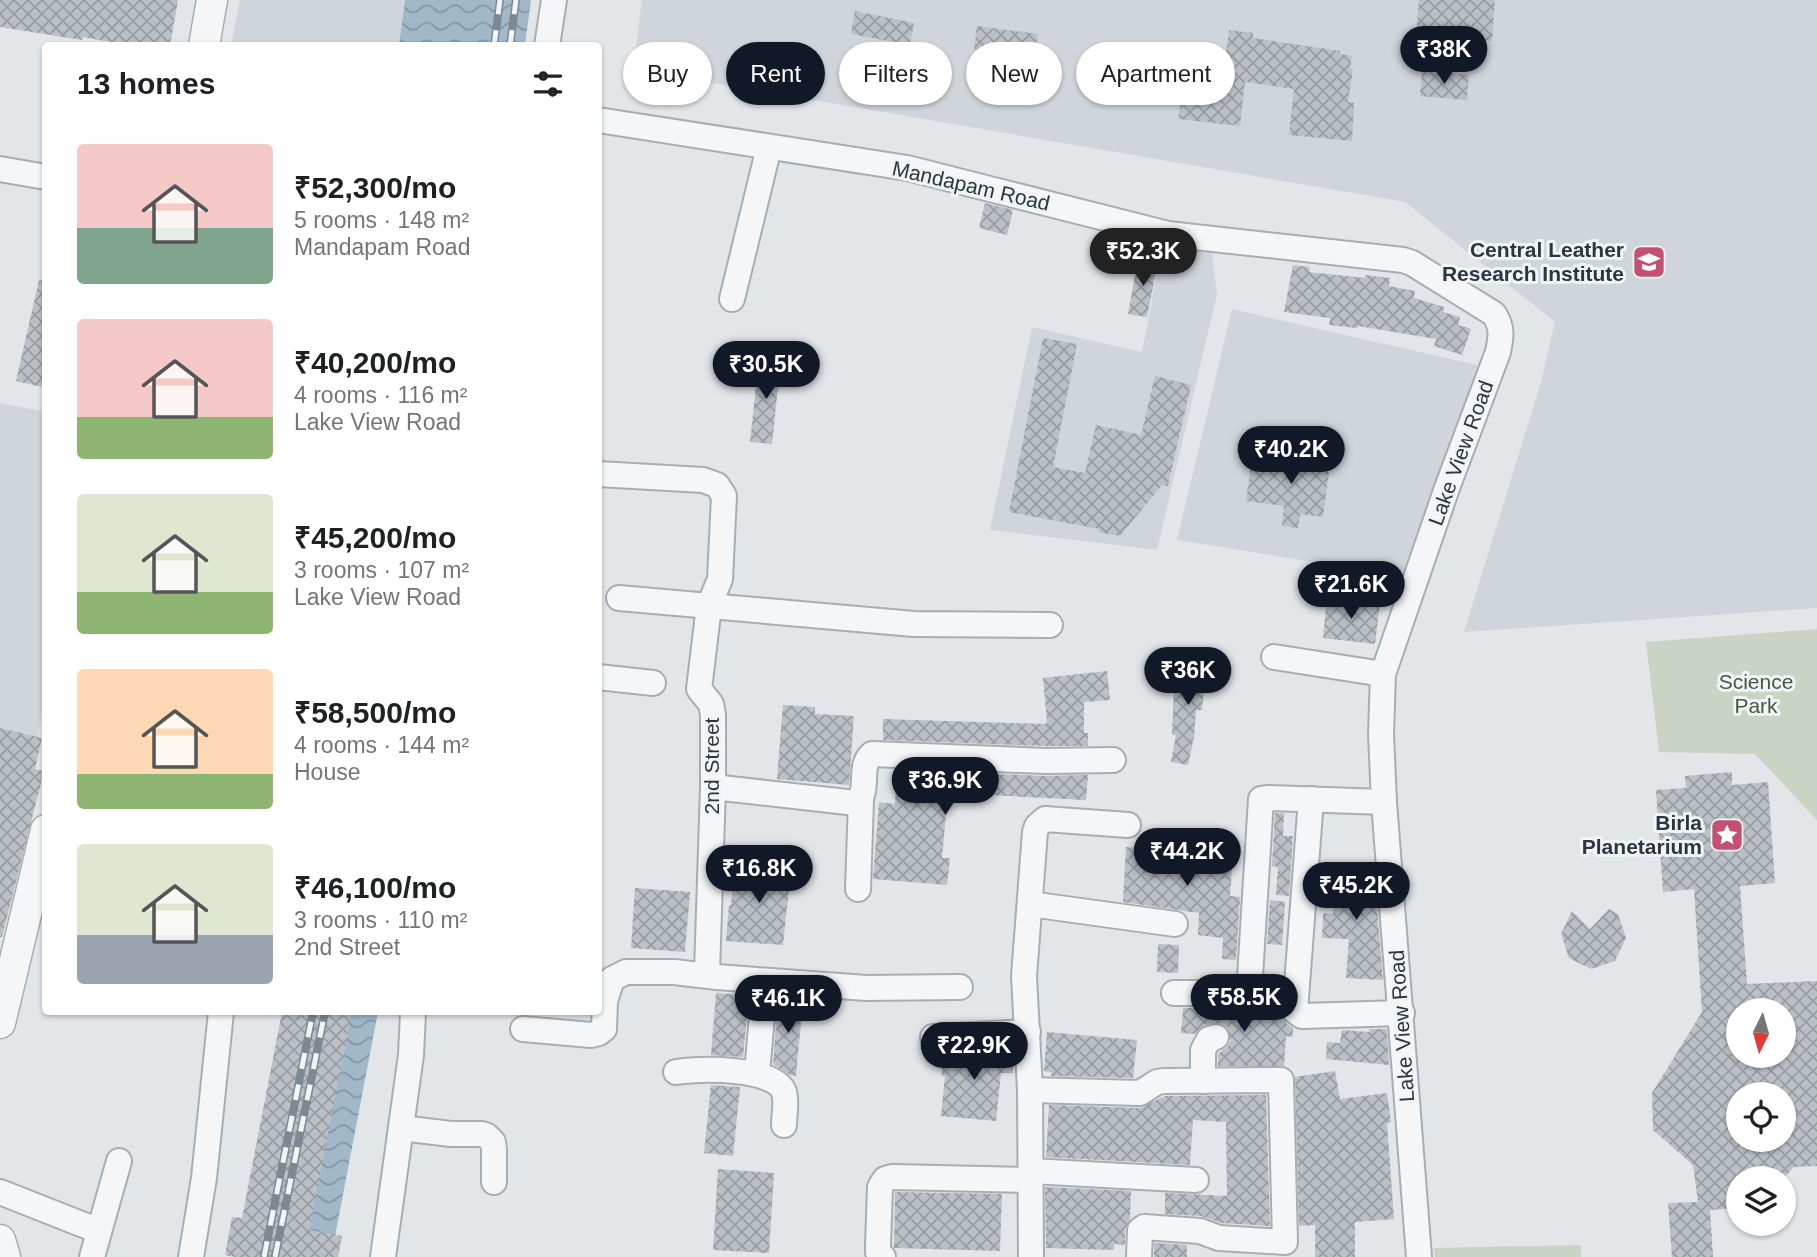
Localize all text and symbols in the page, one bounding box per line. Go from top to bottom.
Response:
pin: ₹38K [1403,27,1485,86]
text: ₹38K [1416,36,1472,62]
chip: Buy [623,42,712,105]
chip: Rent [726,42,825,105]
chip: Filters [839,42,952,105]
chip: New [966,42,1062,105]
chip: Apartment [1076,42,1235,105]
icon: filters [529,65,567,103]
text: 13 homes [77,67,215,100]
street label: Mandapam Road [890,156,1052,215]
text: ₹52,300/mo [294,171,456,204]
icon: home [133,172,217,256]
text: 5 rooms · 148 m² [294,207,469,233]
pin: ₹52.3K [1086,229,1200,288]
text: Mandapam Road [294,234,470,260]
text: ₹52.3K [1106,238,1180,264]
place label: Central Leather Research Institute [1442,238,1624,285]
school or university icon: Central Leather Research Institute [1630,243,1668,281]
pin: ₹30.5K [709,342,823,401]
text: ₹40,200/mo [294,346,456,379]
icon: home [133,347,217,431]
text: ₹30.5K [729,351,803,377]
street label: Lake View Road [1424,377,1497,528]
text: 4 rooms · 116 m² [294,382,467,408]
text: Lake View Road [294,409,461,435]
pin: ₹40.2K [1234,426,1348,486]
text: ₹40.2K [1254,436,1328,462]
text: ₹45,200/mo [294,521,456,554]
icon: home [133,522,217,606]
text: 3 rooms · 107 m² [294,557,469,583]
pin: ₹21.6K [1294,562,1408,621]
text: ₹21.6K [1314,571,1388,597]
text: Lake View Road [294,584,461,610]
pin: ₹36K [1147,648,1229,707]
text: ₹36K [1160,657,1216,683]
park label: Science Park [1719,670,1793,717]
text: ₹58,500/mo [294,696,456,729]
icon: home [133,697,217,781]
street label: 2nd Street [700,717,723,814]
text: 4 rooms · 144 m² [294,732,469,758]
pin: ₹36.9K [888,758,1002,817]
text: House [294,759,360,785]
text: ₹36.9K [908,767,982,793]
place label: Birla Planetarium [1582,811,1702,858]
place icon: Birla Planetarium [1708,816,1746,854]
pin: ₹44.2K [1130,828,1244,888]
text: ₹44.2K [1150,838,1224,864]
pin: ₹16.8K [702,846,816,905]
text: ₹16.8K [722,855,796,881]
pin: ₹45.2K [1299,862,1413,922]
text: ₹46,100/mo [294,871,456,904]
icon: home [133,872,217,956]
text: ₹45.2K [1319,872,1393,898]
text: 3 rooms · 110 m² [294,907,467,933]
text: 2nd Street [294,934,400,960]
street label: Lake View Road [1385,949,1418,1103]
pin: ₹58.5K [1187,974,1301,1034]
pin: ₹46.1K [731,976,845,1035]
text: ₹58.5K [1207,984,1281,1010]
text: ₹46.1K [751,985,825,1011]
north arrow [1726,998,1796,1068]
map controls [1726,998,1796,1236]
pin: ₹22.9K [917,1023,1031,1082]
text: ₹22.9K [937,1032,1011,1058]
button: locate [1726,1082,1796,1152]
button: layers [1726,1166,1796,1236]

